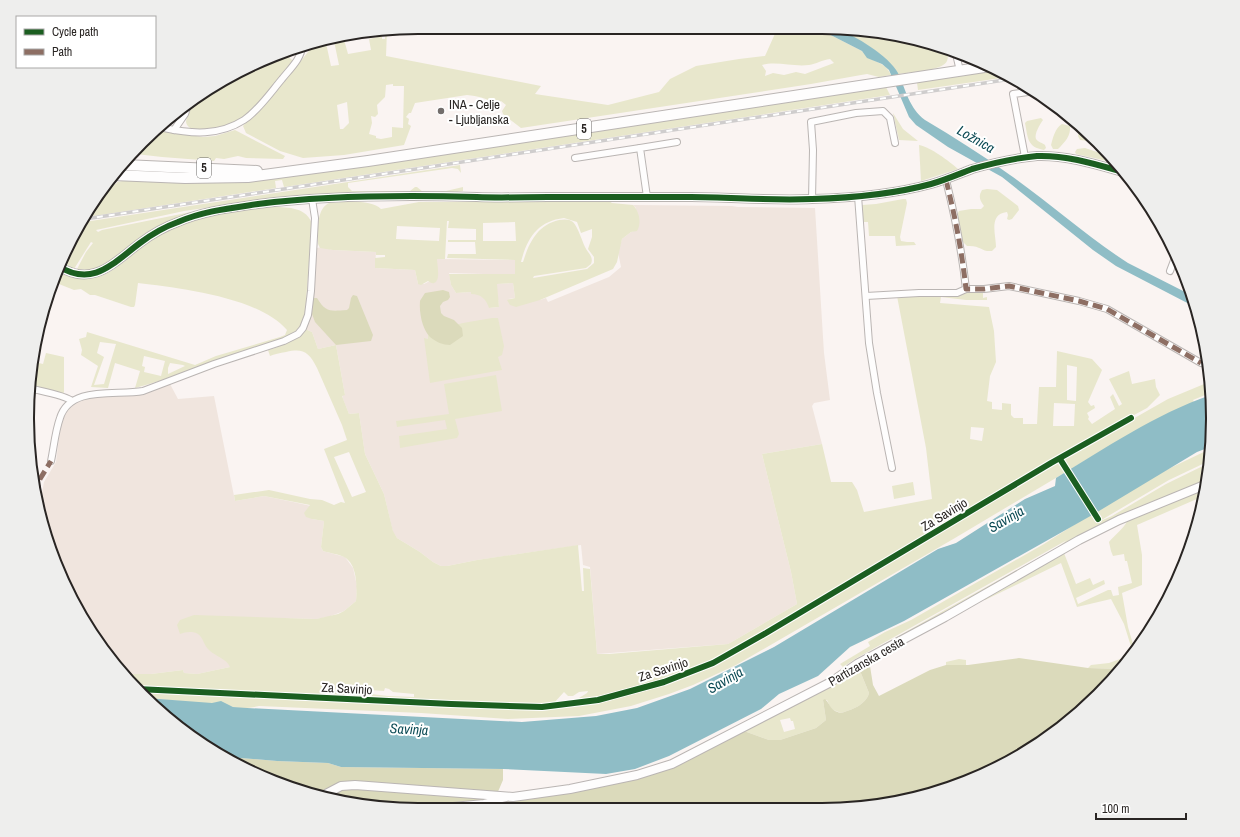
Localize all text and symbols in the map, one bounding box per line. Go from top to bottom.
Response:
legend [16,16,156,68]
text: Cycle path [52,24,99,40]
text: Path [52,44,72,60]
place label: INA - Celje - Ljubljanska [449,96,509,128]
marker: INA - Celje - Ljubljanska [436,106,446,116]
road number: 5 [577,119,591,139]
water label: Ložnica [954,121,998,157]
road number: 5 [197,158,211,178]
street label: Za Savinjo [918,494,971,535]
water label: Savinja [985,502,1027,536]
street label: Partizanska cesta [825,633,907,690]
street label: Za Savinjo [636,653,690,685]
water label: Savinja [704,663,746,697]
street label: Za Savinjo [321,679,373,698]
water label: Savinja [389,719,429,739]
scale bar [1096,795,1186,821]
text: 100 m [1102,801,1129,817]

